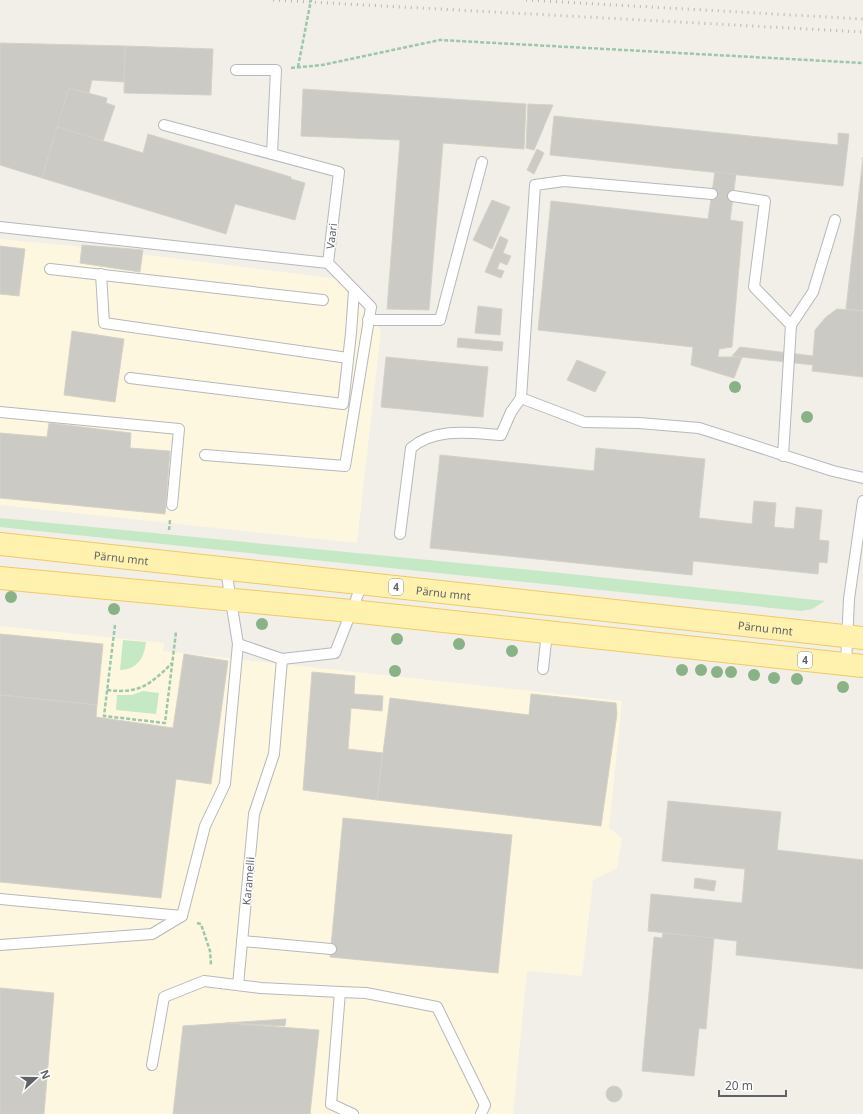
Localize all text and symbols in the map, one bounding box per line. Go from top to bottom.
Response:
street label: Vaari [322,222,340,250]
street label: Pärnu mnt [93,547,149,568]
road number: 4 [389,579,403,595]
street label: Pärnu mnt [415,582,472,603]
street label: Pärnu mnt [737,617,794,638]
road number: 4 [798,652,812,668]
street label: Karamelli [238,856,258,906]
north arrow [16,1058,56,1098]
text: N [37,1067,54,1081]
scale bar [719,1072,786,1098]
text: 20 m [725,1077,753,1094]

